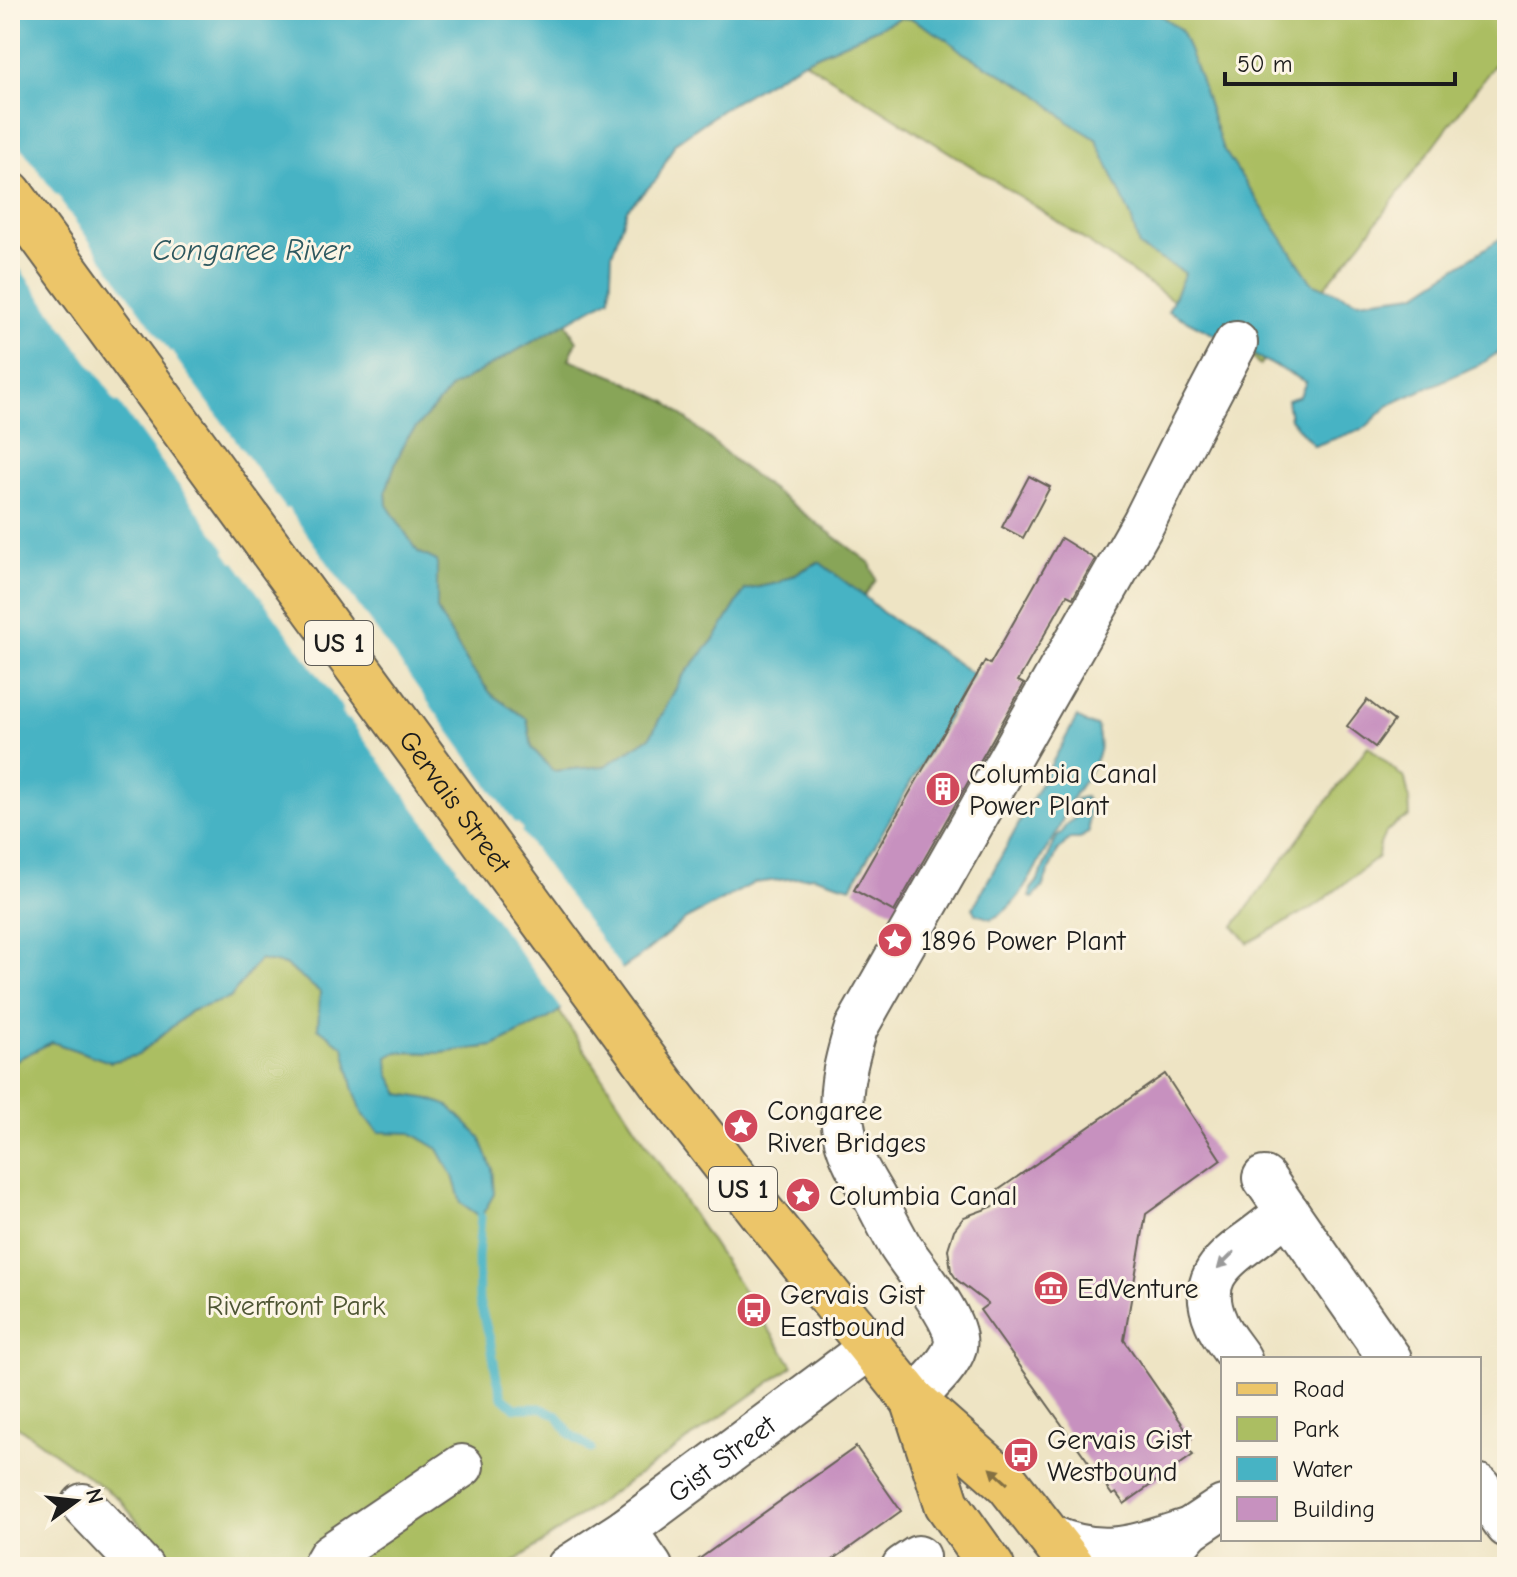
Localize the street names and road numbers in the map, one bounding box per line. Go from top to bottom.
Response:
road number: US 1 [305,621,373,665]
street label: Gervais Street [392,725,518,880]
road number: US 1 [709,1167,777,1211]
street label: Gist Street [662,1408,783,1509]

